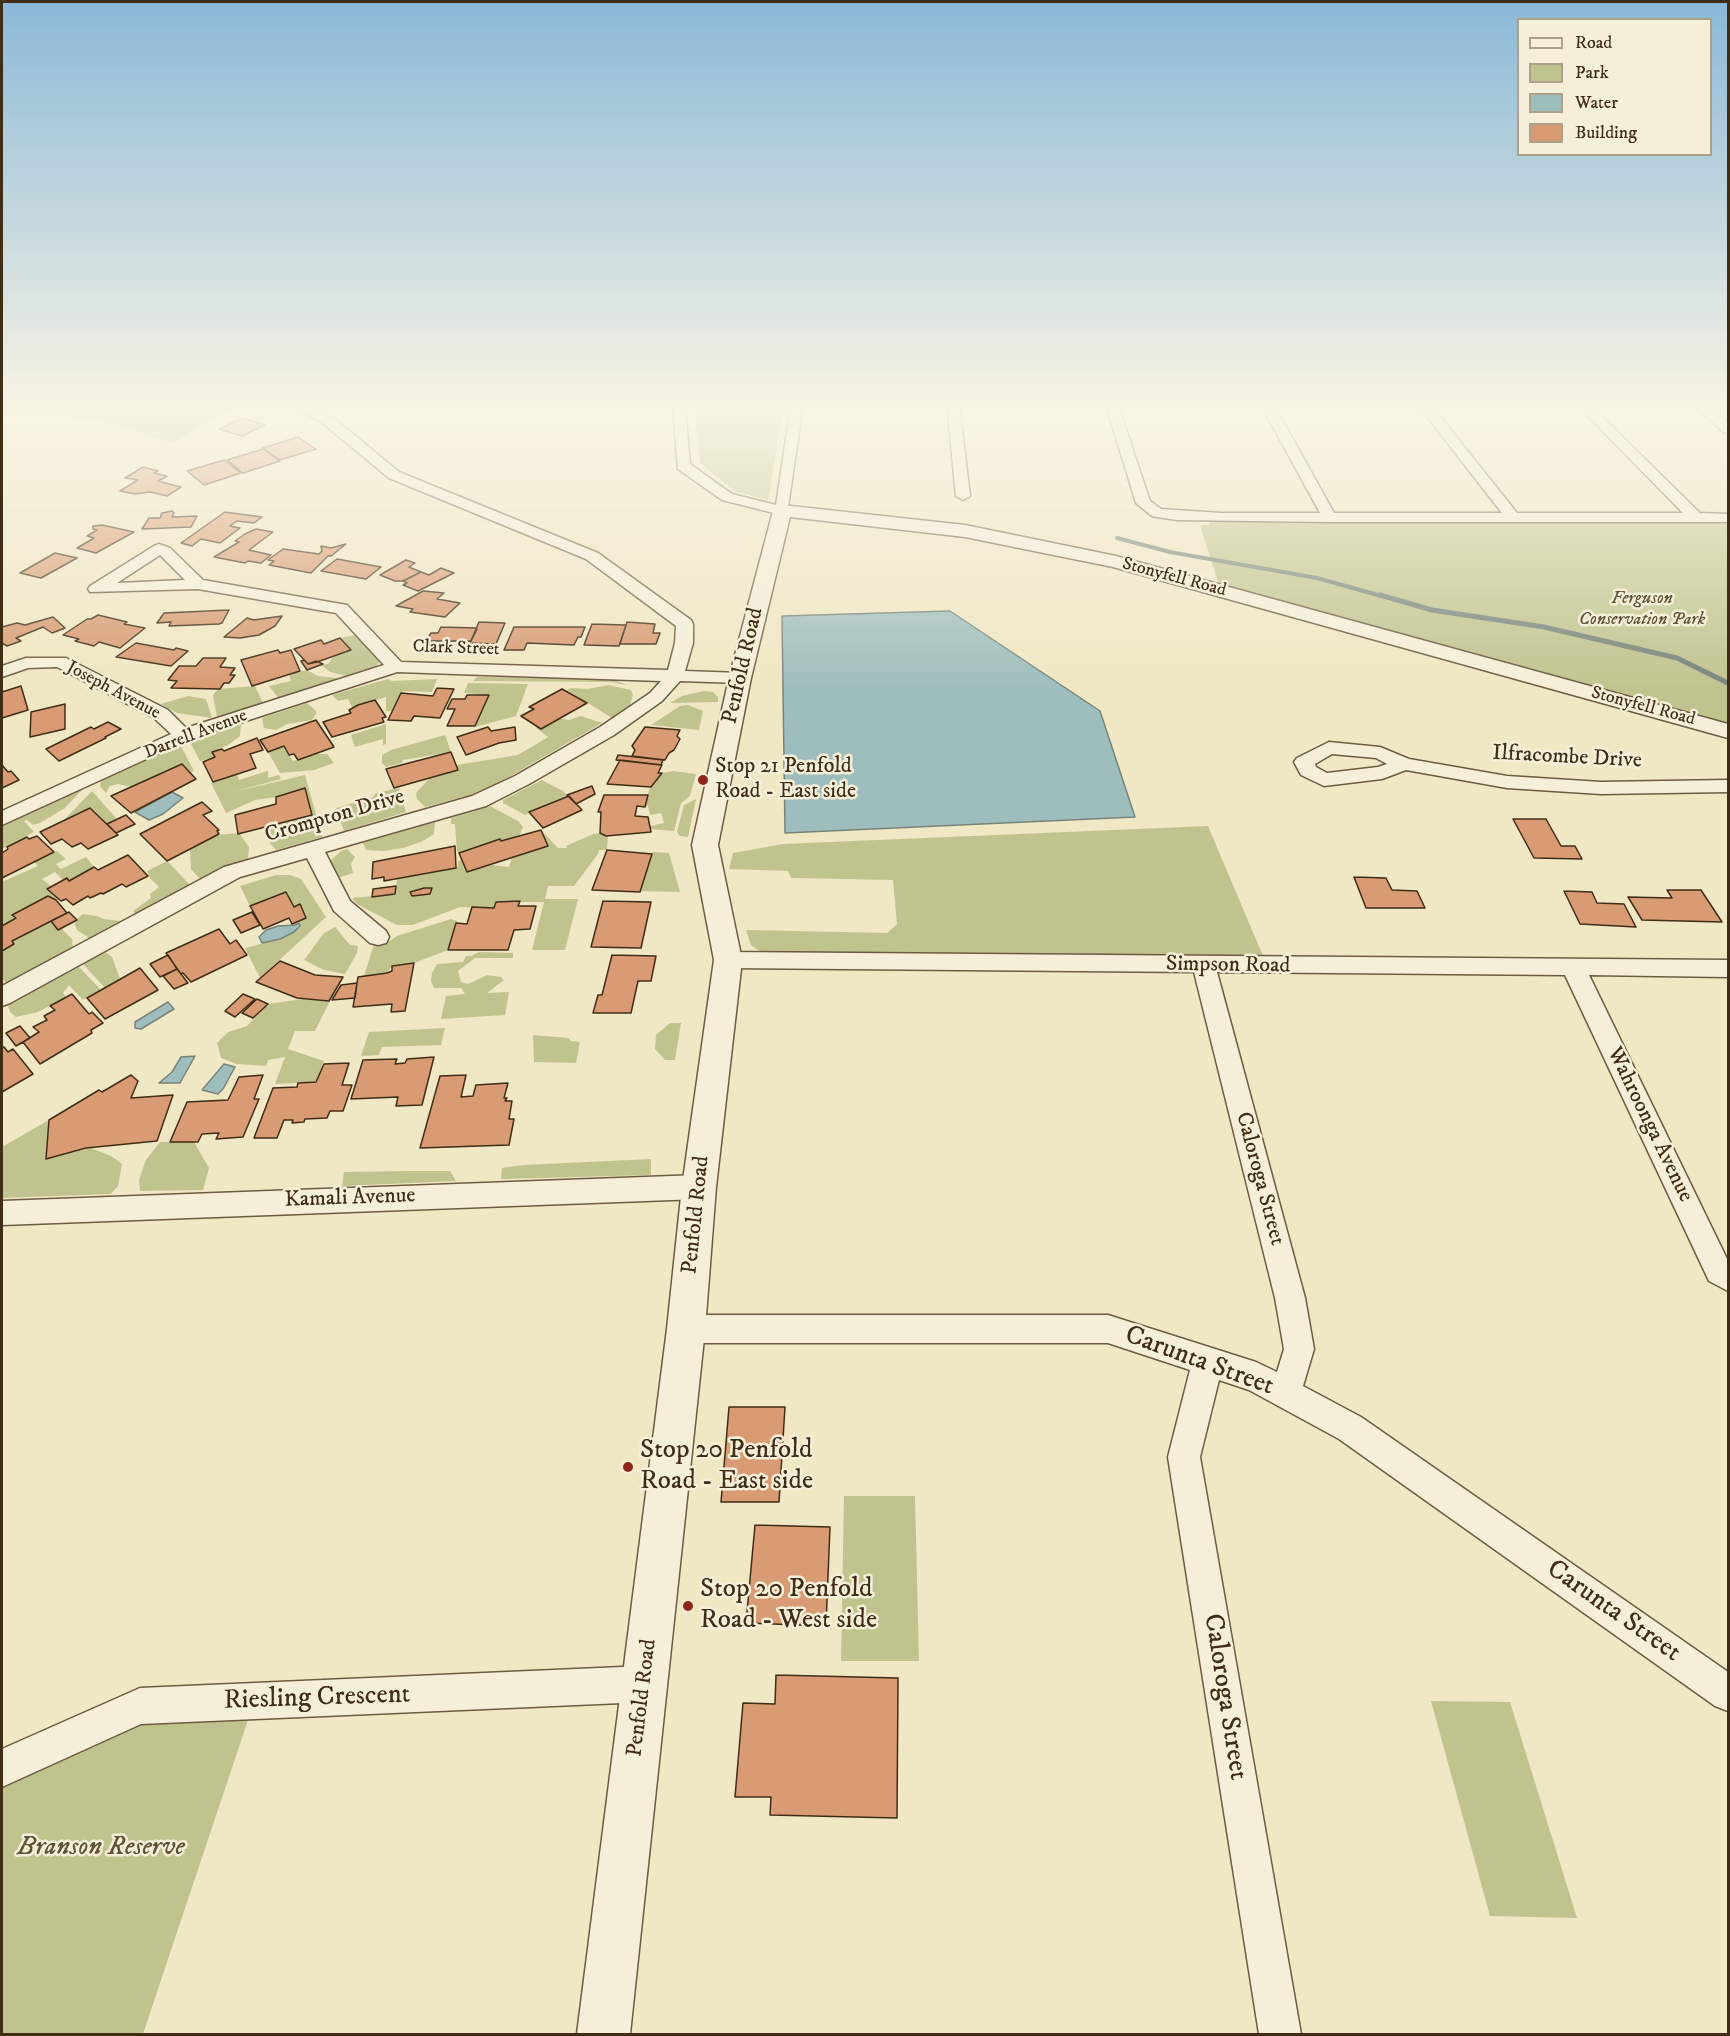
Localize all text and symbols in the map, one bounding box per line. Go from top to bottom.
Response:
legend [1517,18,1712,156]
text: Road [1575,32,1612,54]
text: Park [1575,62,1609,84]
text: Water [1575,92,1618,114]
text: Building [1575,122,1637,144]
street label: Stonyfell Road [1120,554,1228,602]
park label: Ferguson Conservation Park [1579,588,1705,630]
street label: Penfold Road [718,605,770,727]
street label: Clark Street [412,637,500,661]
street label: Joseph Avenue [62,657,164,725]
street label: Stonyfell Road [1589,683,1697,731]
street label: Darrell Avenue [141,705,251,765]
street label: Ilfracombe Drive [1491,741,1643,775]
place label: Stop 21 Penfold Road - East side [715,754,856,806]
marker: Stop 21 Penfold Road - East side [696,773,710,787]
street label: Crompton Drive [262,784,408,850]
street label: Simpson Road [1165,952,1291,980]
street label: Wahroonga Avenue [1600,1043,1698,1207]
street label: Caloroga Street [1229,1110,1289,1248]
street label: Penfold Road [678,1155,716,1275]
street label: Kamali Avenue [284,1184,416,1214]
street label: Carunta Street [1120,1320,1278,1404]
place label: Stop 20 Penfold Road - East side [640,1435,813,1498]
marker: Stop 20 Penfold Road - East side [621,1460,635,1474]
street label: Carunta Street [1540,1554,1686,1670]
place label: Stop 20 Penfold Road - West side [700,1574,877,1637]
marker: Stop 20 Penfold Road - West side [681,1599,695,1613]
street label: Caloroga Street [1195,1612,1253,1782]
street label: Penfold Road [623,1638,663,1758]
street label: Riesling Crescent [223,1680,411,1718]
park label: Branson Reserve [17,1832,185,1864]

